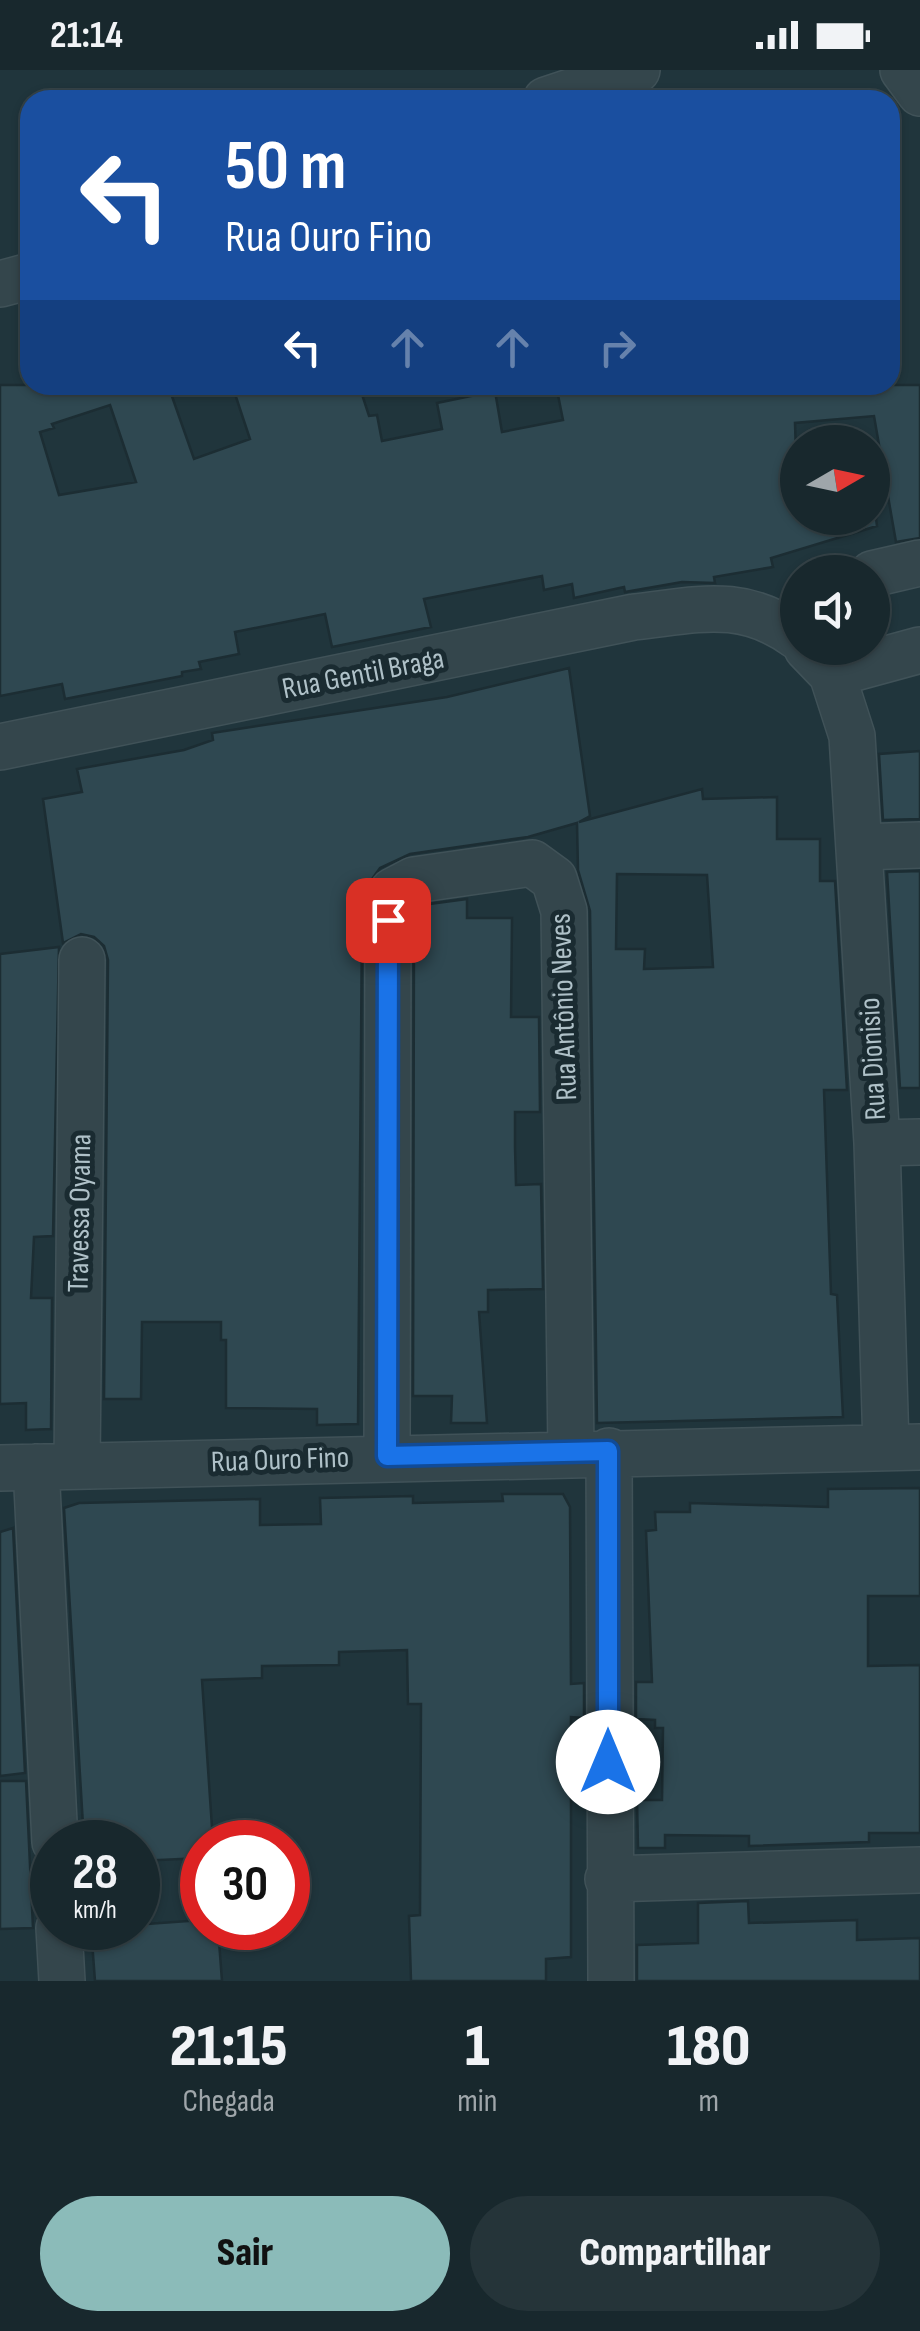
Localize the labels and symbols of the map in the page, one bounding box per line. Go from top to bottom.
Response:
north arrow [780,425,890,535]
street label: Rua Gentil Braga [279,641,447,707]
pin [346,878,431,963]
street label: Rua Antônio Neves [543,913,585,1101]
street label: Rua Dionisio [852,997,894,1121]
street label: Travessa Oyama [61,1133,99,1293]
street label: Rua Ouro Fino [210,1440,350,1480]
position arrow [556,1710,660,1814]
speed limit sign: 30 [180,1820,310,1950]

